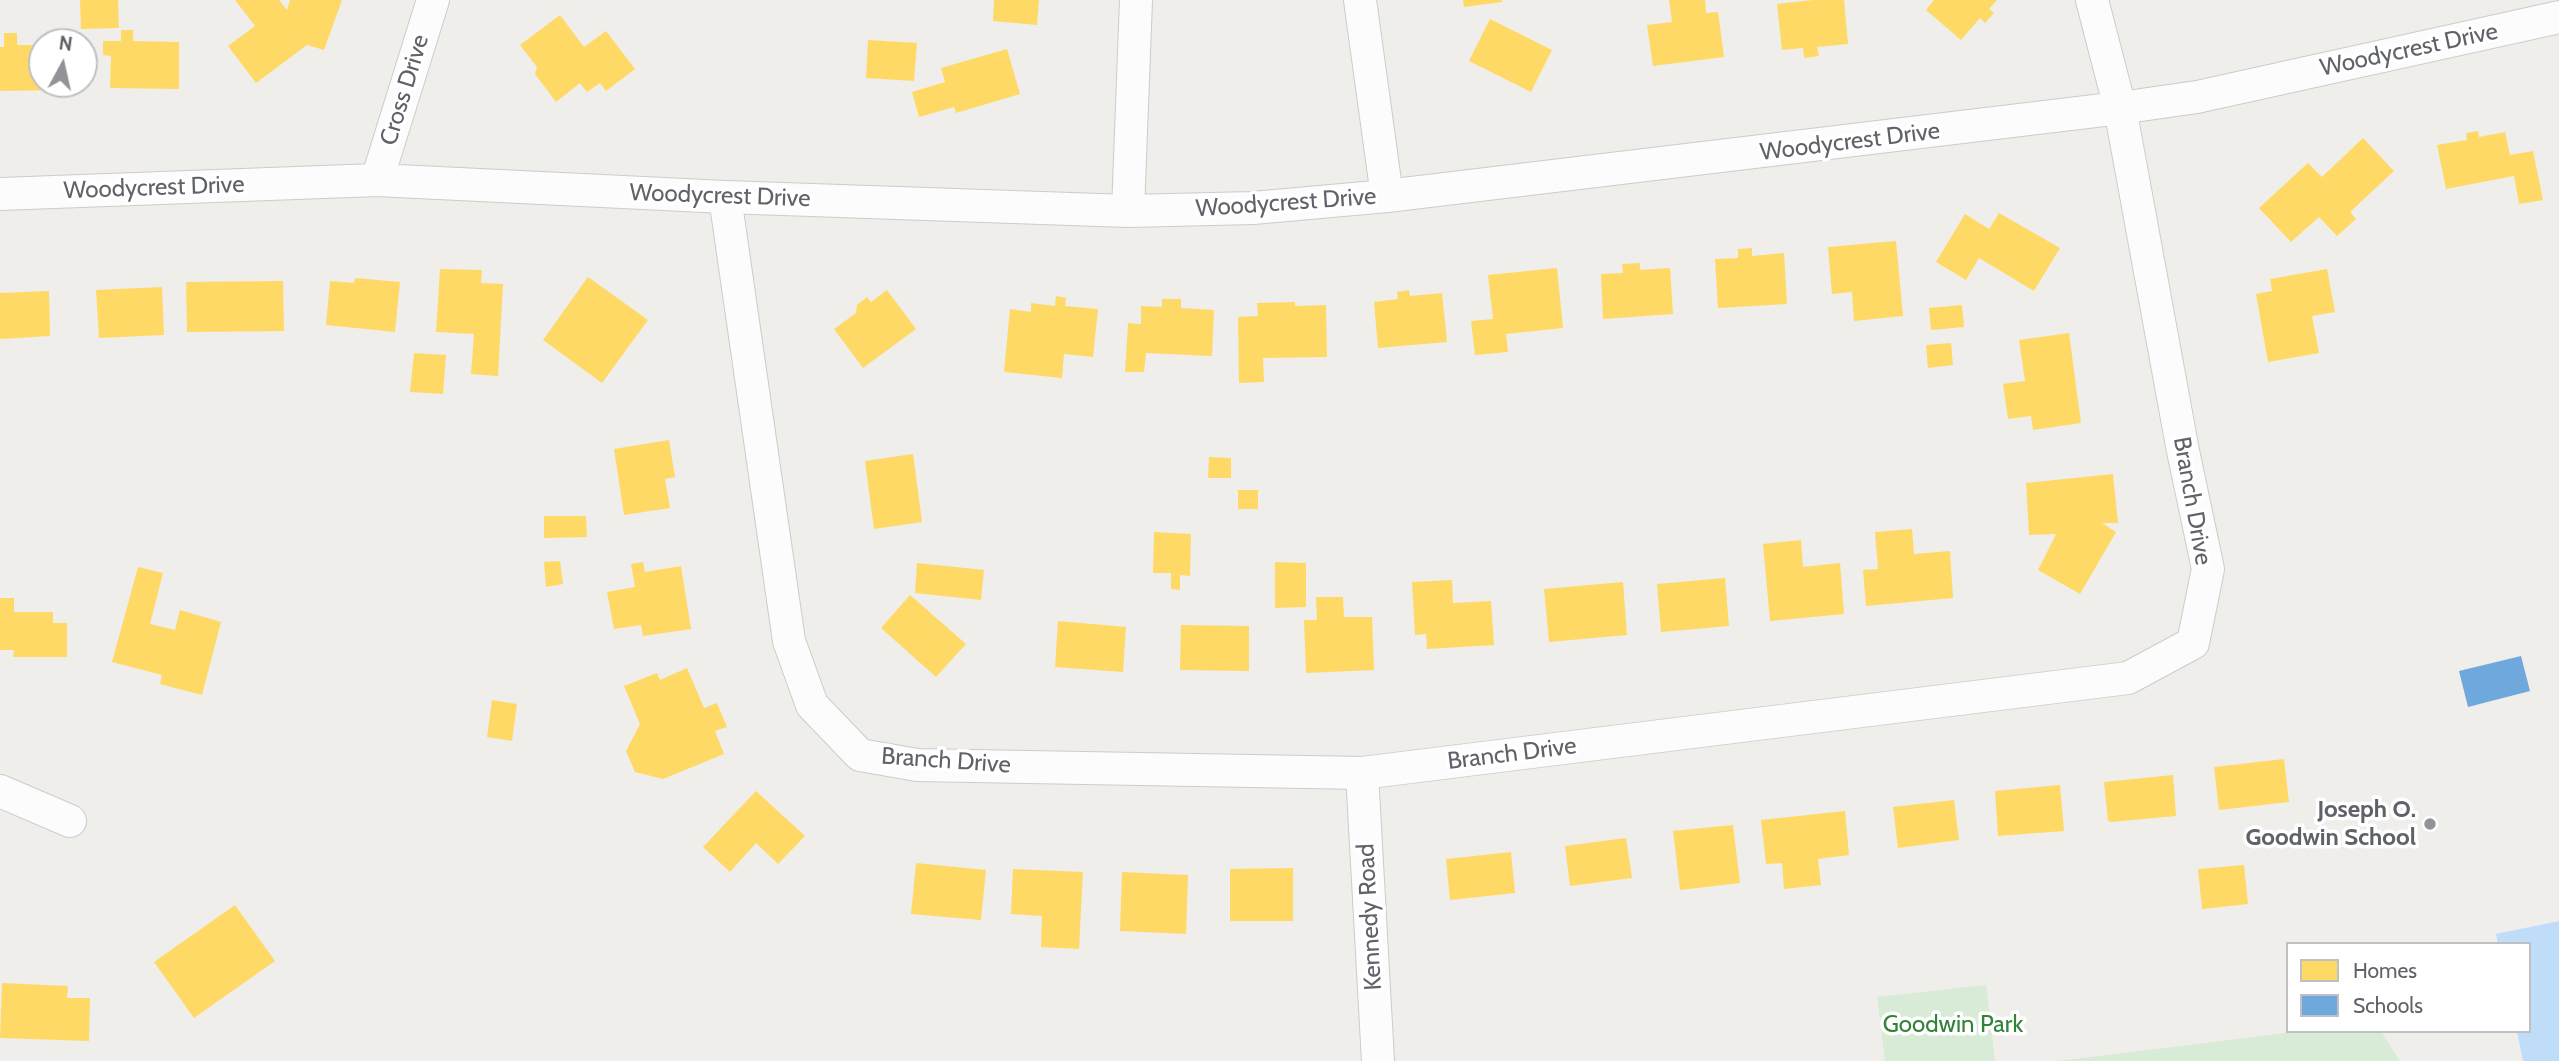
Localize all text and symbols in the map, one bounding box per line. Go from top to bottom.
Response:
street label: Woodycrest Drive [2317,17,2501,83]
north arrow [28,28,98,98]
text: N [57,31,74,56]
street label: Cross Drive [375,31,435,149]
street label: Woodycrest Drive [1758,117,1942,167]
street label: Woodycrest Drive [63,170,245,206]
street label: Woodycrest Drive [629,178,811,214]
street label: Woodycrest Drive [1195,182,1377,224]
street label: Branch Drive [2167,435,2217,567]
street label: Branch Drive [1446,732,1578,776]
street label: Branch Drive [880,742,1012,780]
place label: Joseph O. Goodwin School [2246,796,2416,852]
marker: Joseph O. Goodwin School [2422,816,2438,832]
street label: Kennedy Road [1352,843,1388,991]
legend [2286,942,2531,1033]
text: Homes [2353,958,2417,983]
text: Schools [2353,993,2423,1018]
park label: Goodwin Park [1883,1011,2023,1039]

